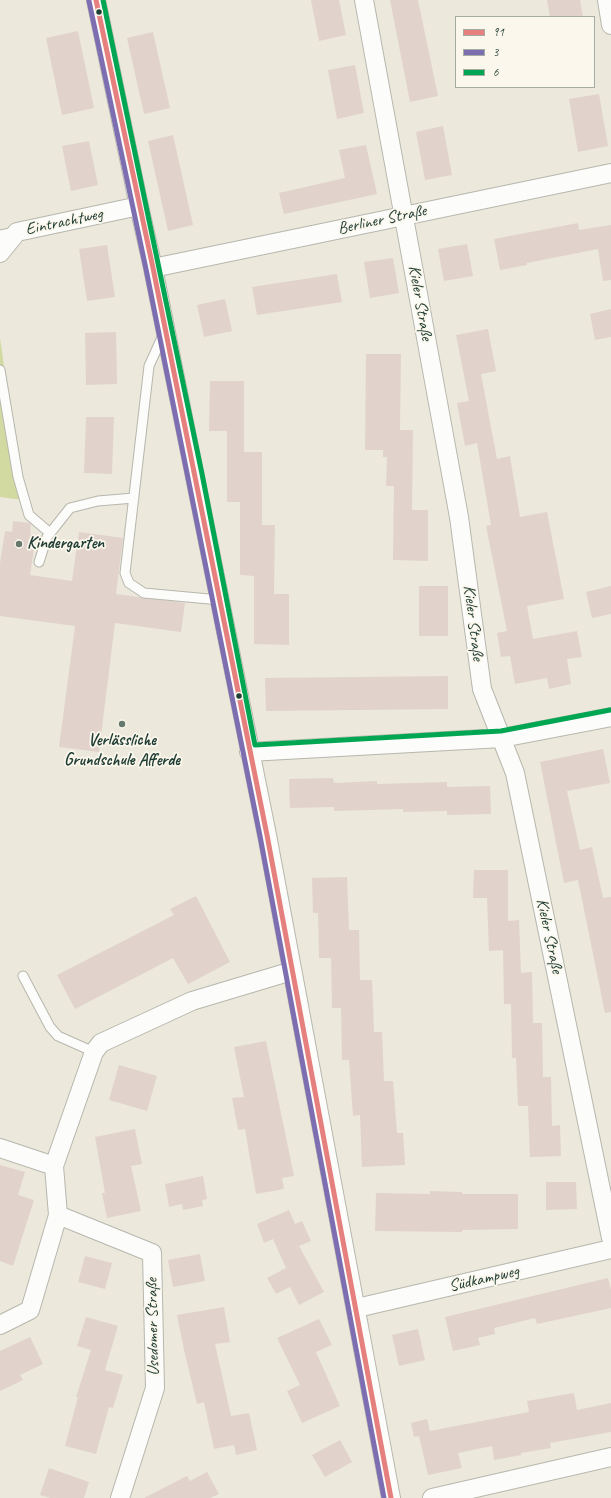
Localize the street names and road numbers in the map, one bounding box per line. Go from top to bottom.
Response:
street label: Berliner Straße [336,201,428,239]
street label: Eintrachtweg [24,204,104,240]
street label: Kieler Straße [403,264,437,342]
street label: Kieler Straße [458,584,488,662]
street label: Kieler Straße [531,897,567,975]
street label: Südkampweg [447,1261,521,1297]
street label: Usedomer Straße [142,1278,164,1376]

